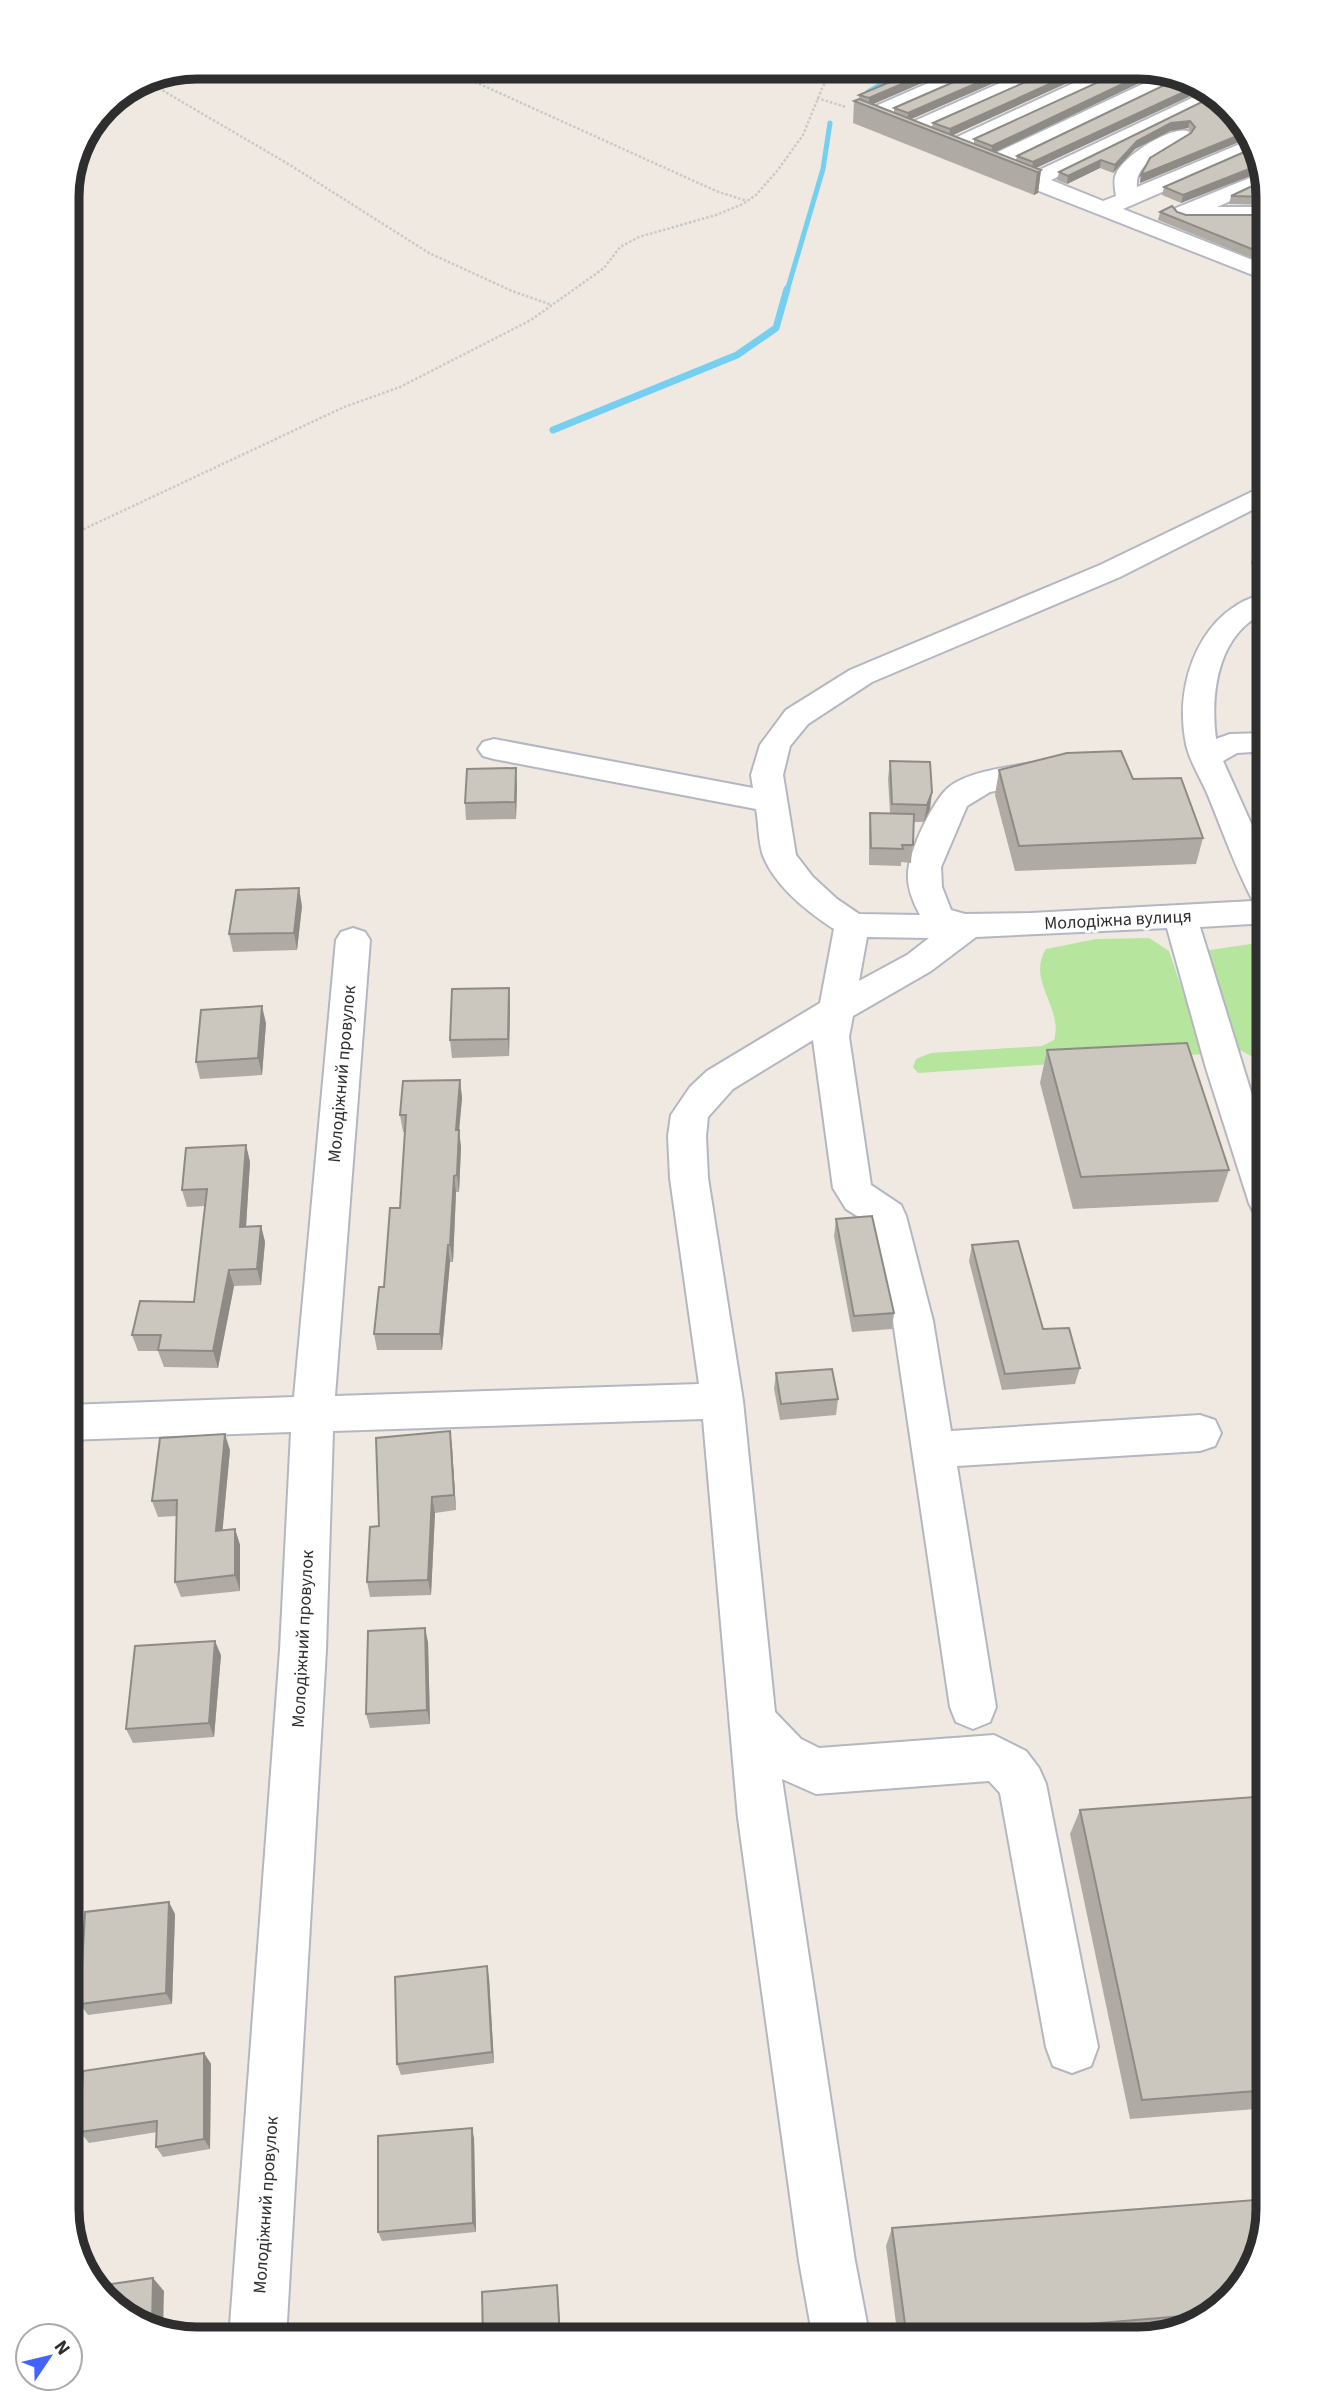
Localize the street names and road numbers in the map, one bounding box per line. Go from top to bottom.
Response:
street label: Молодіжна вулиця [1044,904,1192,936]
street label: Молодіжний провулок [322,984,362,1164]
street label: Молодіжний провулок [286,1549,320,1728]
street label: Молодіжний провулок [247,2115,285,2295]

